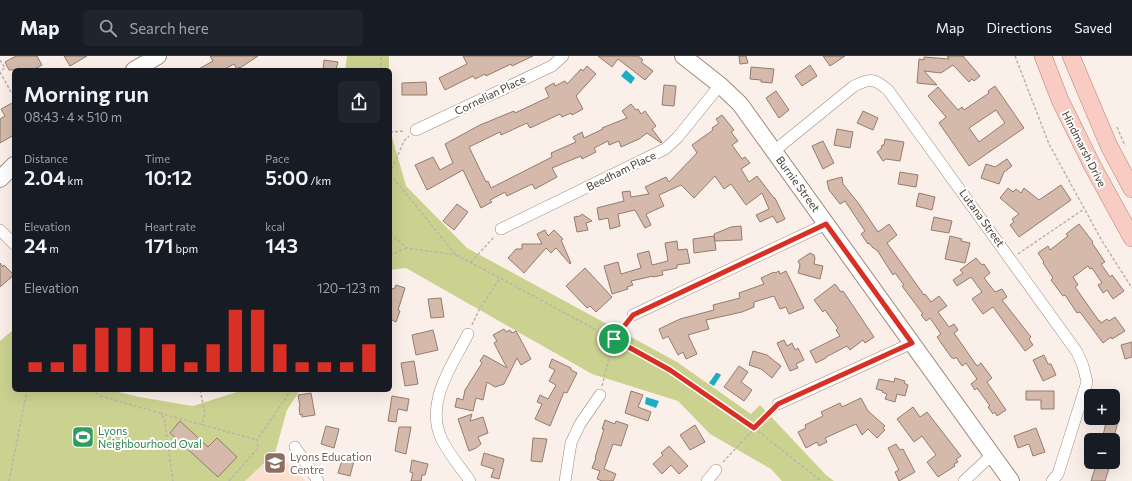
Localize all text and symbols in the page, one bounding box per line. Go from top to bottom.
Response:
search box [83,10,363,46]
text: Map [20,16,59,39]
icon: search [97,17,119,39]
text: Search here [129,19,209,37]
text: Map [936,19,965,36]
text: Directions [987,19,1052,36]
text: Saved [1074,19,1112,36]
street label: Cornelian Place [452,72,527,117]
text: Morning run [24,80,149,107]
button: share [338,81,380,123]
text: 08:43 · 4 × 510 m [24,109,122,125]
street label: Hindmarsh Drive [1060,109,1109,189]
street label: Beedham Place [584,148,658,193]
text: Distance [24,152,68,165]
text: Time [145,152,170,165]
text: Pace [265,152,289,165]
street label: Burnie Street [774,153,823,215]
text: 2.04 [24,165,65,189]
text: 10:12 [145,165,192,189]
text: 5:00 [265,165,308,189]
text: km [65,174,83,187]
text: /km [308,174,331,187]
street label: Lutana Street [957,186,1008,249]
text: Elevation [24,220,70,233]
text: Heart rate [145,220,196,233]
text: kcal [265,220,285,233]
text: 24 [24,233,47,257]
text: 171 [145,233,173,257]
text: 143 [265,233,298,257]
text: m [47,242,59,255]
text: bpm [173,242,198,255]
text: Elevation [24,280,79,296]
text: 120–123 m [317,280,380,296]
pin [597,322,631,356]
icon: arrive [603,328,625,350]
map controls [1084,389,1120,469]
button: + [1084,389,1120,425]
sports icon: Lyons Neighbourhood Oval [70,424,96,450]
place label: Lyons Neighbourhood Oval [98,424,202,450]
button: − [1084,433,1120,469]
school or university icon: Lyons Education Centre [262,450,288,476]
place label: Lyons Education Centre [290,450,372,476]

